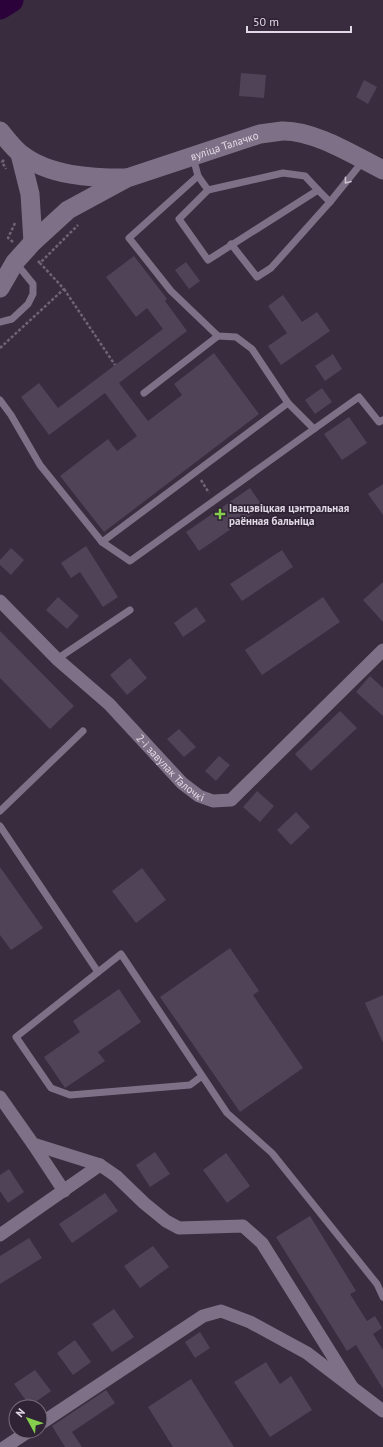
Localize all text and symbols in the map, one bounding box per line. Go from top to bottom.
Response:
scale bar [247,8,351,34]
text: 50 m [253,14,279,29]
street label: вуліца Талачко [188,128,260,164]
one-way arrow [344,177,351,184]
place label: Івацэвіцкая цэнтральная раённая бальніца [229,501,349,528]
marker: Івацэвіцкая цэнтральная раённая бальніца [214,508,226,520]
street label: 2-і завулак Талочкі [133,731,207,804]
north arrow [8,1399,48,1439]
text: N [13,1405,28,1420]

